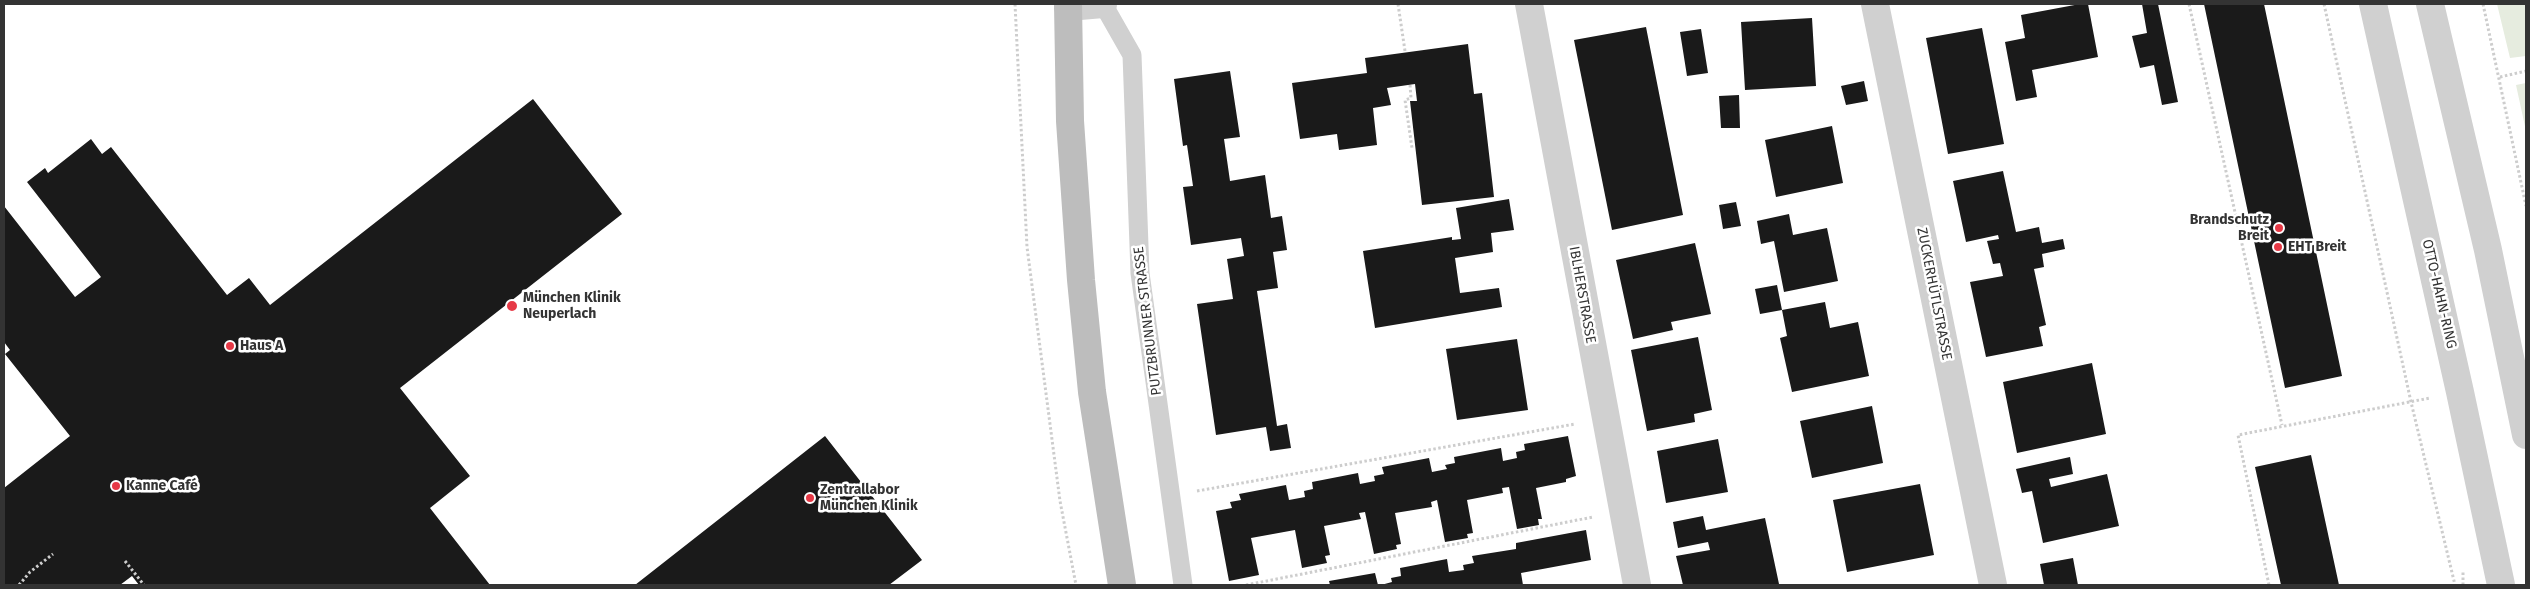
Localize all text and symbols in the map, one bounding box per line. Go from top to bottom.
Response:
place label: Brandschutz Breit [2190,212,2269,244]
marker: Brandschutz Breit [2273,222,2285,234]
street label: ZUCKERHÜTLSTRASSE [1913,226,1955,362]
street label: OTTO-HAHN-RING [2418,238,2460,350]
place label: EHT Breit [2288,239,2346,255]
marker: EHT Breit [2272,241,2284,253]
street label: PUTZBRUNNER STRASSE [1131,245,1165,397]
street label: IBLHERSTRASSE [1565,245,1599,345]
place label: München Klinik Neuperlach [523,290,621,322]
marker: München Klinik Neuperlach [505,299,519,313]
place label: Haus A [240,338,283,354]
marker: Haus A [224,340,236,352]
place label: Kanne Café [126,478,198,494]
marker: Kanne Café [110,480,122,492]
place label: Zentrallabor München Klinik [820,482,918,514]
marker: Zentrallabor München Klinik [804,492,816,504]

